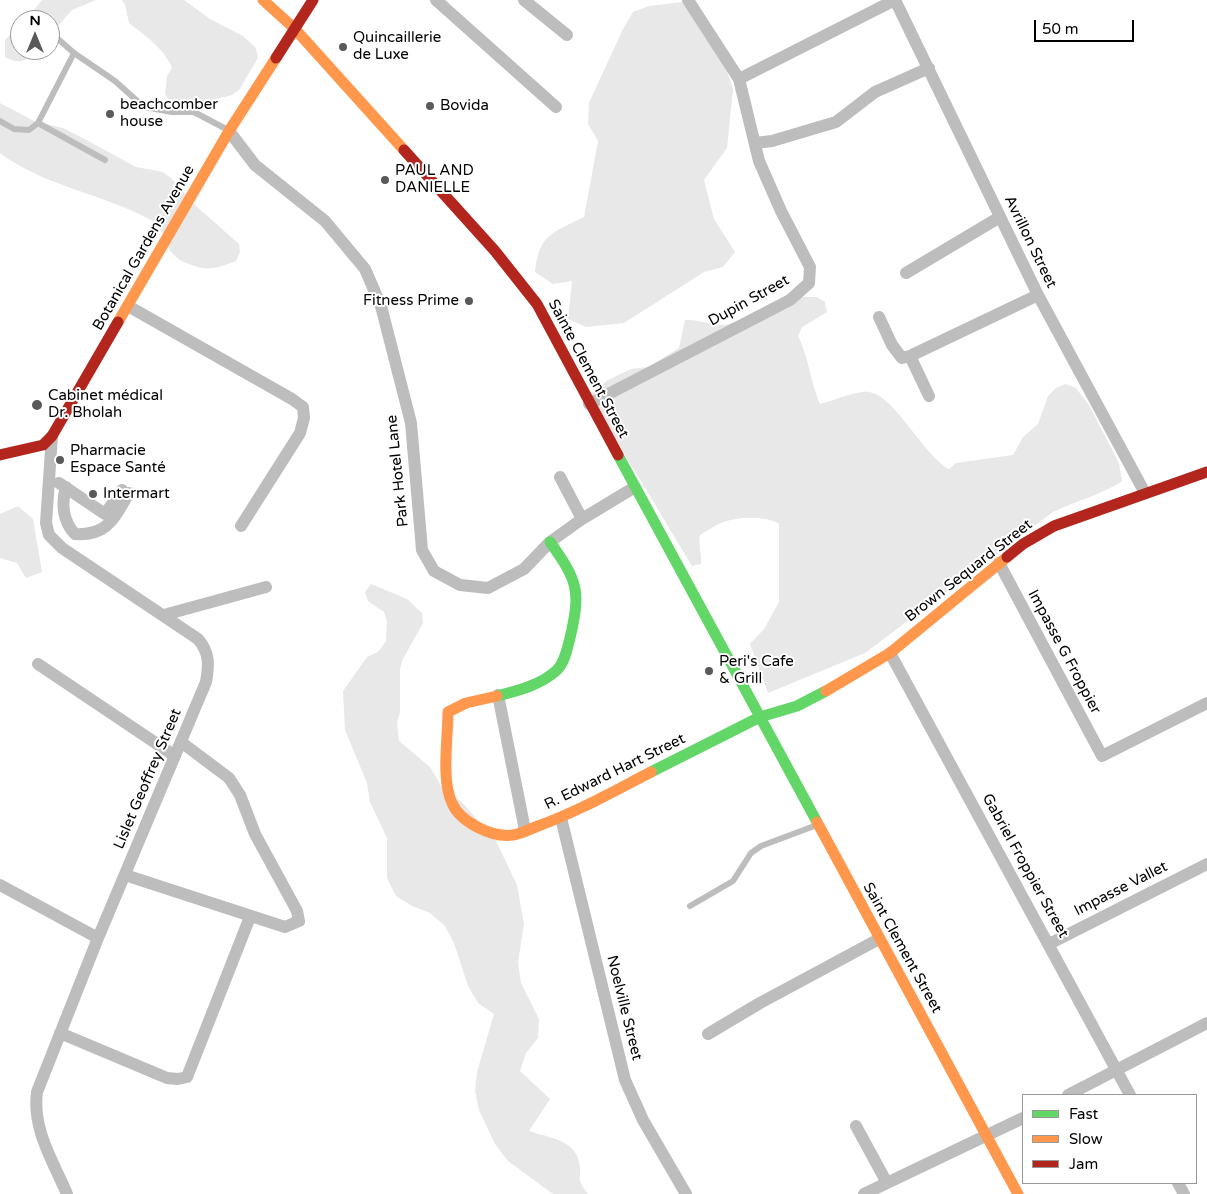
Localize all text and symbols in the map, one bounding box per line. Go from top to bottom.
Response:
north arrow [10,10,60,60]
scale bar [1037,10,1137,42]
text: N [29,12,41,29]
text: 50 m [1042,20,1079,38]
place label: Quincaillerie de Luxe [353,29,441,64]
marker: Quincaillerie de Luxe [337,41,349,53]
place label: beachcomber house [120,96,218,131]
place label: Bovida [440,97,489,115]
marker: Bovida [424,100,436,112]
marker: beachcomber house [104,108,116,120]
street label: Botanical Gardens Avenue [89,162,199,334]
place label: PAUL AND DANIELLE [395,162,474,197]
marker: PAUL AND DANIELLE [379,174,391,186]
street label: Avrillon Street [1000,193,1060,291]
street label: Dupin Street [706,271,792,331]
place label: Fitness Prime [363,292,459,310]
marker: Fitness Prime [463,295,475,307]
street label: Sainte Clement Street [544,296,632,442]
place label: Cabinet médical Dr. Bholah [48,387,163,422]
marker: Cabinet médical Dr. Bholah [30,398,44,412]
street label: Park Hotel Lane [383,414,413,528]
place label: Pharmacie Espace Santé [70,442,166,477]
marker: Pharmacie Espace Santé [54,454,66,466]
place label: Intermart [103,485,170,503]
marker: Intermart [87,488,99,500]
street label: Brown Sequard Street [902,516,1036,626]
street label: Impasse G Froppier [1024,587,1104,717]
place label: Peri's Cafe & Grill [719,653,794,688]
marker: Peri's Cafe & Grill [703,665,715,677]
street label: Lislet Geoffrey Street [110,706,186,852]
street label: R. Edward Hart Street [542,730,688,814]
street label: Gabriel Froppier Street [978,791,1072,941]
street label: Impasse Vallet [1071,858,1171,920]
street label: Saint Clement Street [859,880,945,1016]
street label: Noelville Street [602,954,646,1062]
legend [1022,1094,1197,1184]
text: Fast [1069,1105,1098,1123]
text: Slow [1069,1130,1103,1148]
text: Jam [1069,1155,1098,1173]

